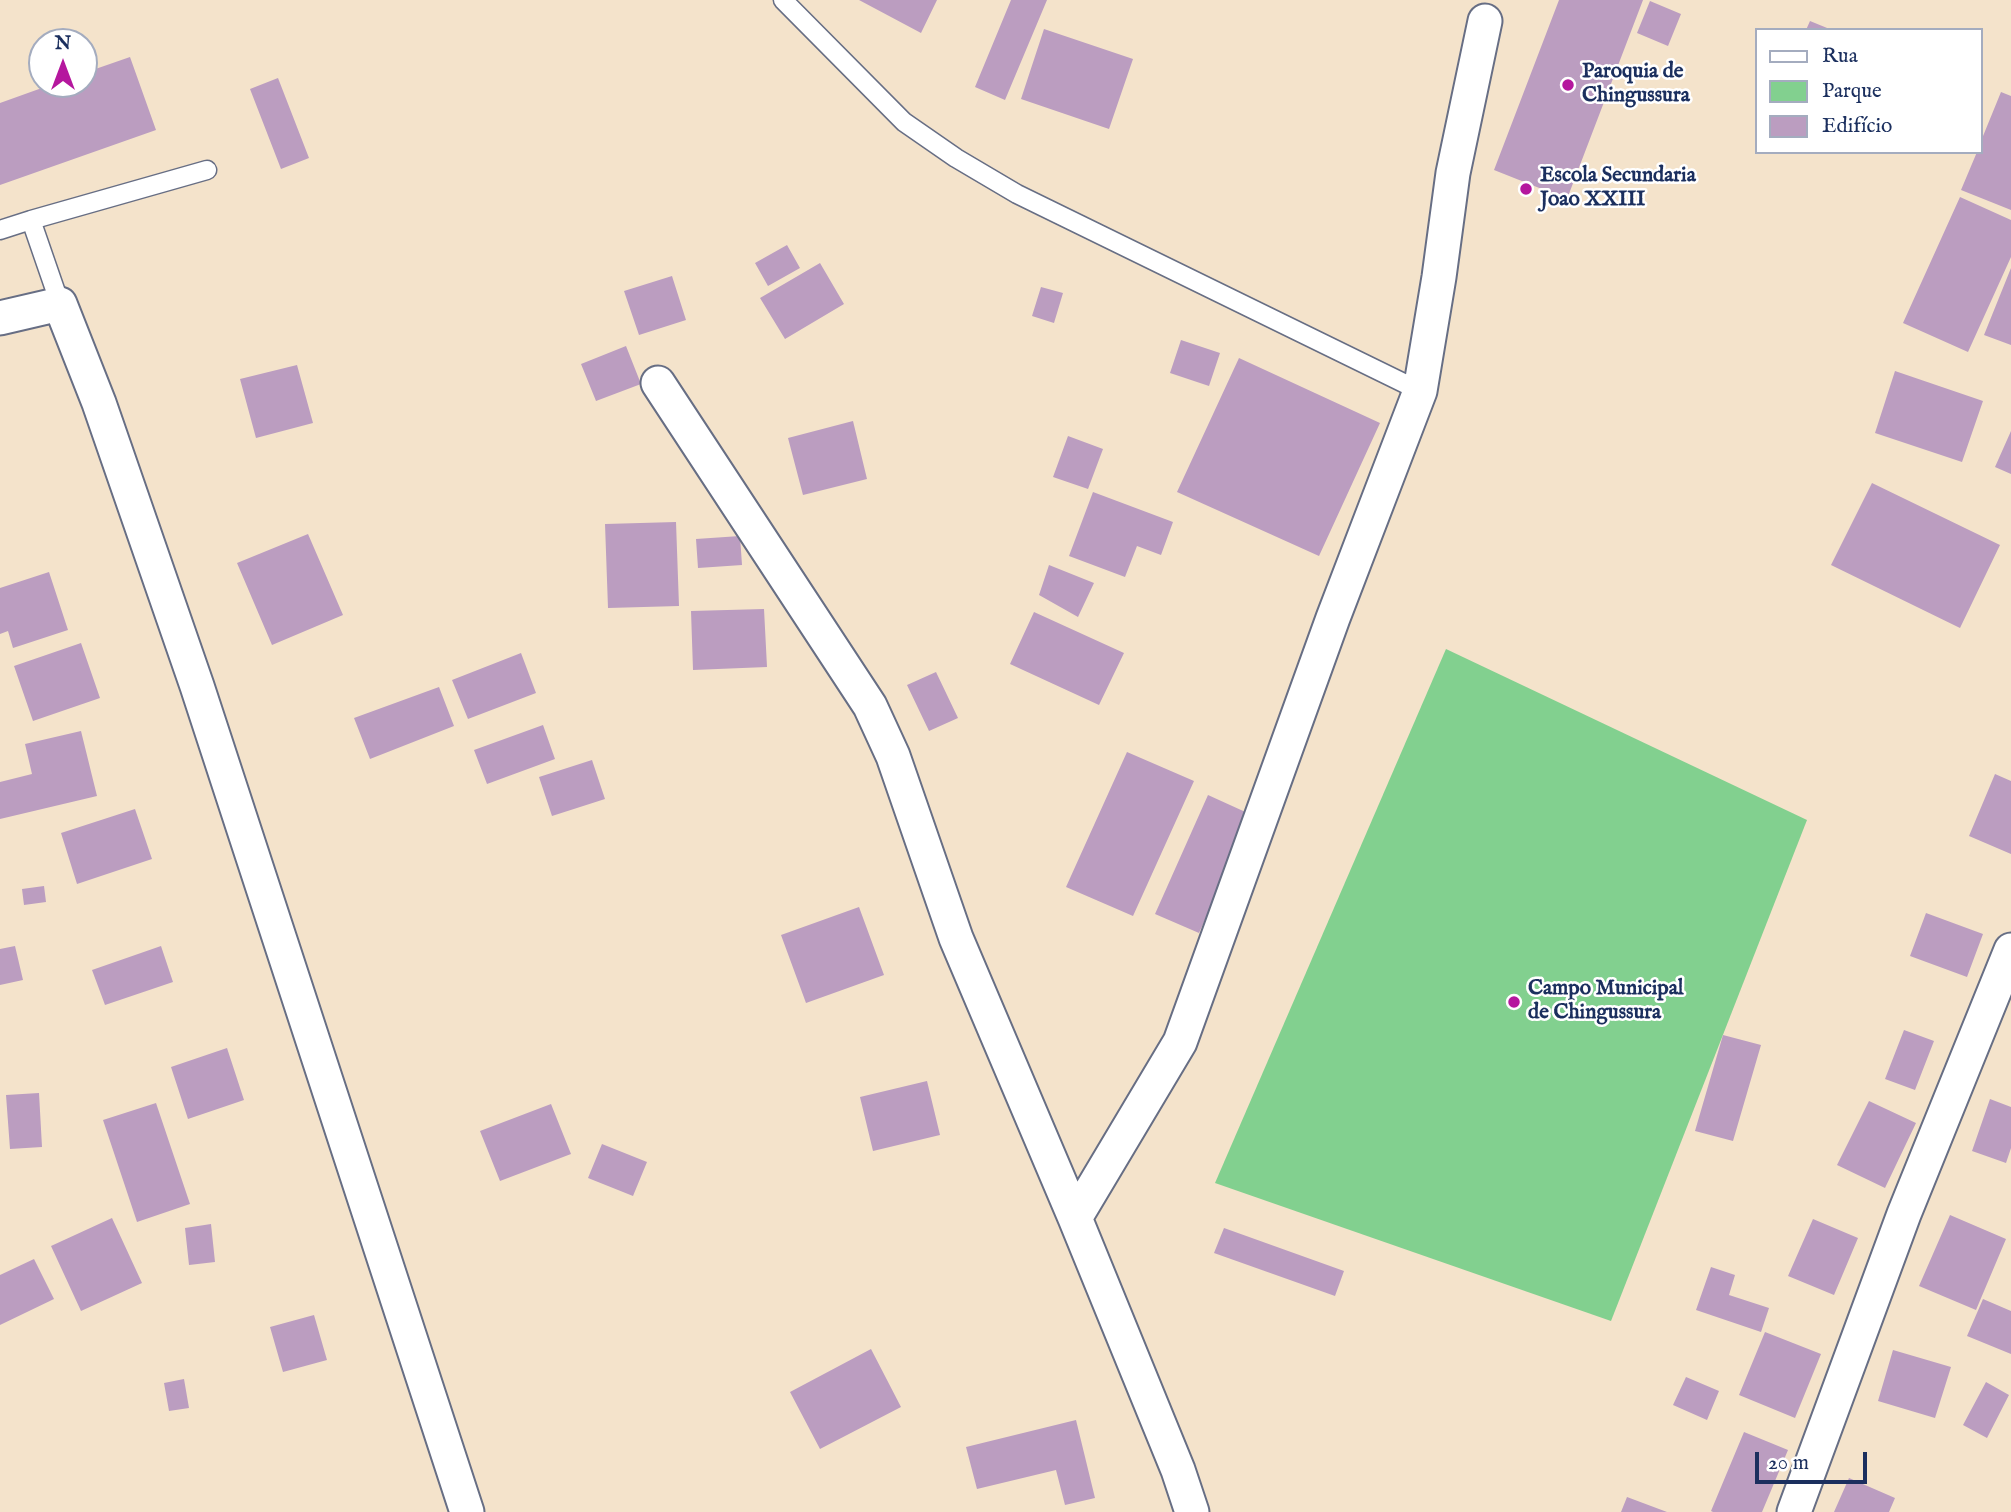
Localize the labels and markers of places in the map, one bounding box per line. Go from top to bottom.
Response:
place label: Paroquia de Chingussura [1582,60,1690,110]
marker: Paroquia de Chingussura [1560,77,1576,93]
place label: Escola Secundaria Joao XXIII [1540,164,1696,214]
marker: Escola Secundaria Joao XXIII [1518,181,1534,197]
place label: Campo Municipal de Chingussura [1528,977,1684,1027]
marker: Campo Municipal de Chingussura [1506,994,1522,1010]

